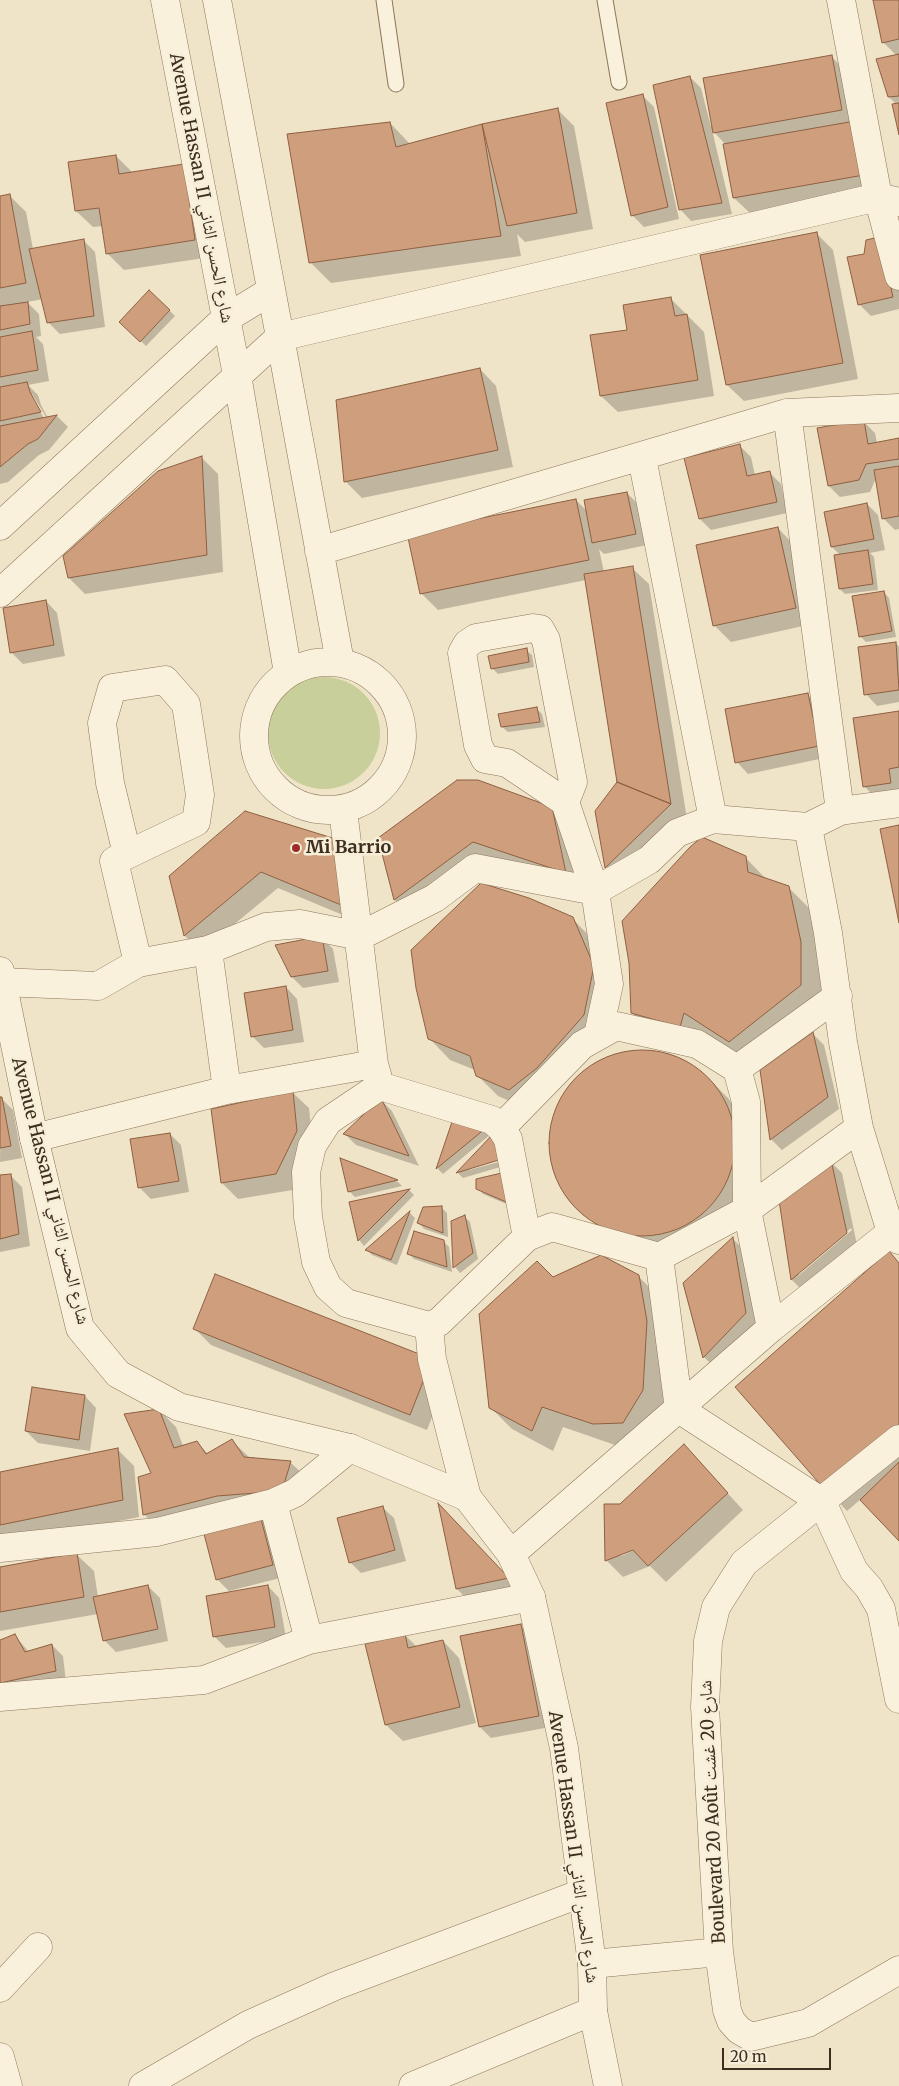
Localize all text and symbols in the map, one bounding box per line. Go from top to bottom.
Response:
street label: Avenue Hassan II شارع الحسن الثاني [164,51,238,325]
place label: Mi Barrio [306,837,391,859]
marker: Mi Barrio [290,842,302,854]
street label: Avenue Hassan II شارع الحسن الثاني [6,1055,94,1327]
street label: Boulevard 20 Août شارع 20 غشت [695,1680,731,1944]
street label: Avenue Hassan II شارع الحسن الثاني [543,1709,603,1985]
scale bar [724,2038,833,2070]
text: 20 m [730,2047,767,2066]

